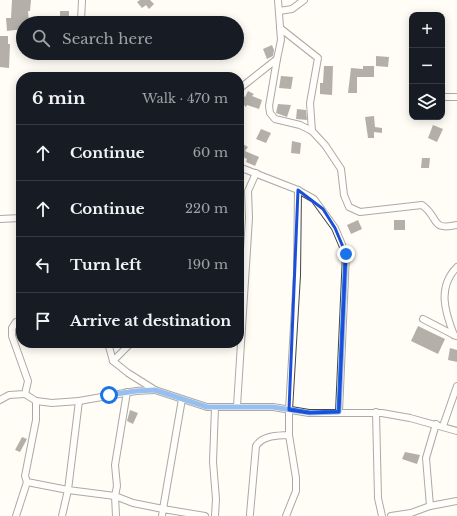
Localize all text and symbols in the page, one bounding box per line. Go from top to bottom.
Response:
map controls [409,12,445,120]
button: + [409,12,445,48]
search box [16,16,244,60]
icon: search [30,27,52,49]
text: Search here [62,29,153,48]
button: − [409,48,445,84]
button: layers [409,84,445,120]
text: 6 min [32,88,85,109]
text: Walk · 470 m [142,90,228,107]
icon: ahead [32,142,54,164]
text: Continue [70,143,145,162]
text: 60 m [193,144,228,161]
icon: ahead [32,198,54,220]
text: Continue [70,199,145,218]
text: 220 m [185,200,228,217]
route end [337,245,355,263]
icon: left [32,254,54,276]
text: Turn left [70,255,141,274]
text: 190 m [187,256,228,273]
icon: arrive [32,310,54,332]
text: Arrive at destination [70,311,231,330]
route start [100,386,118,404]

